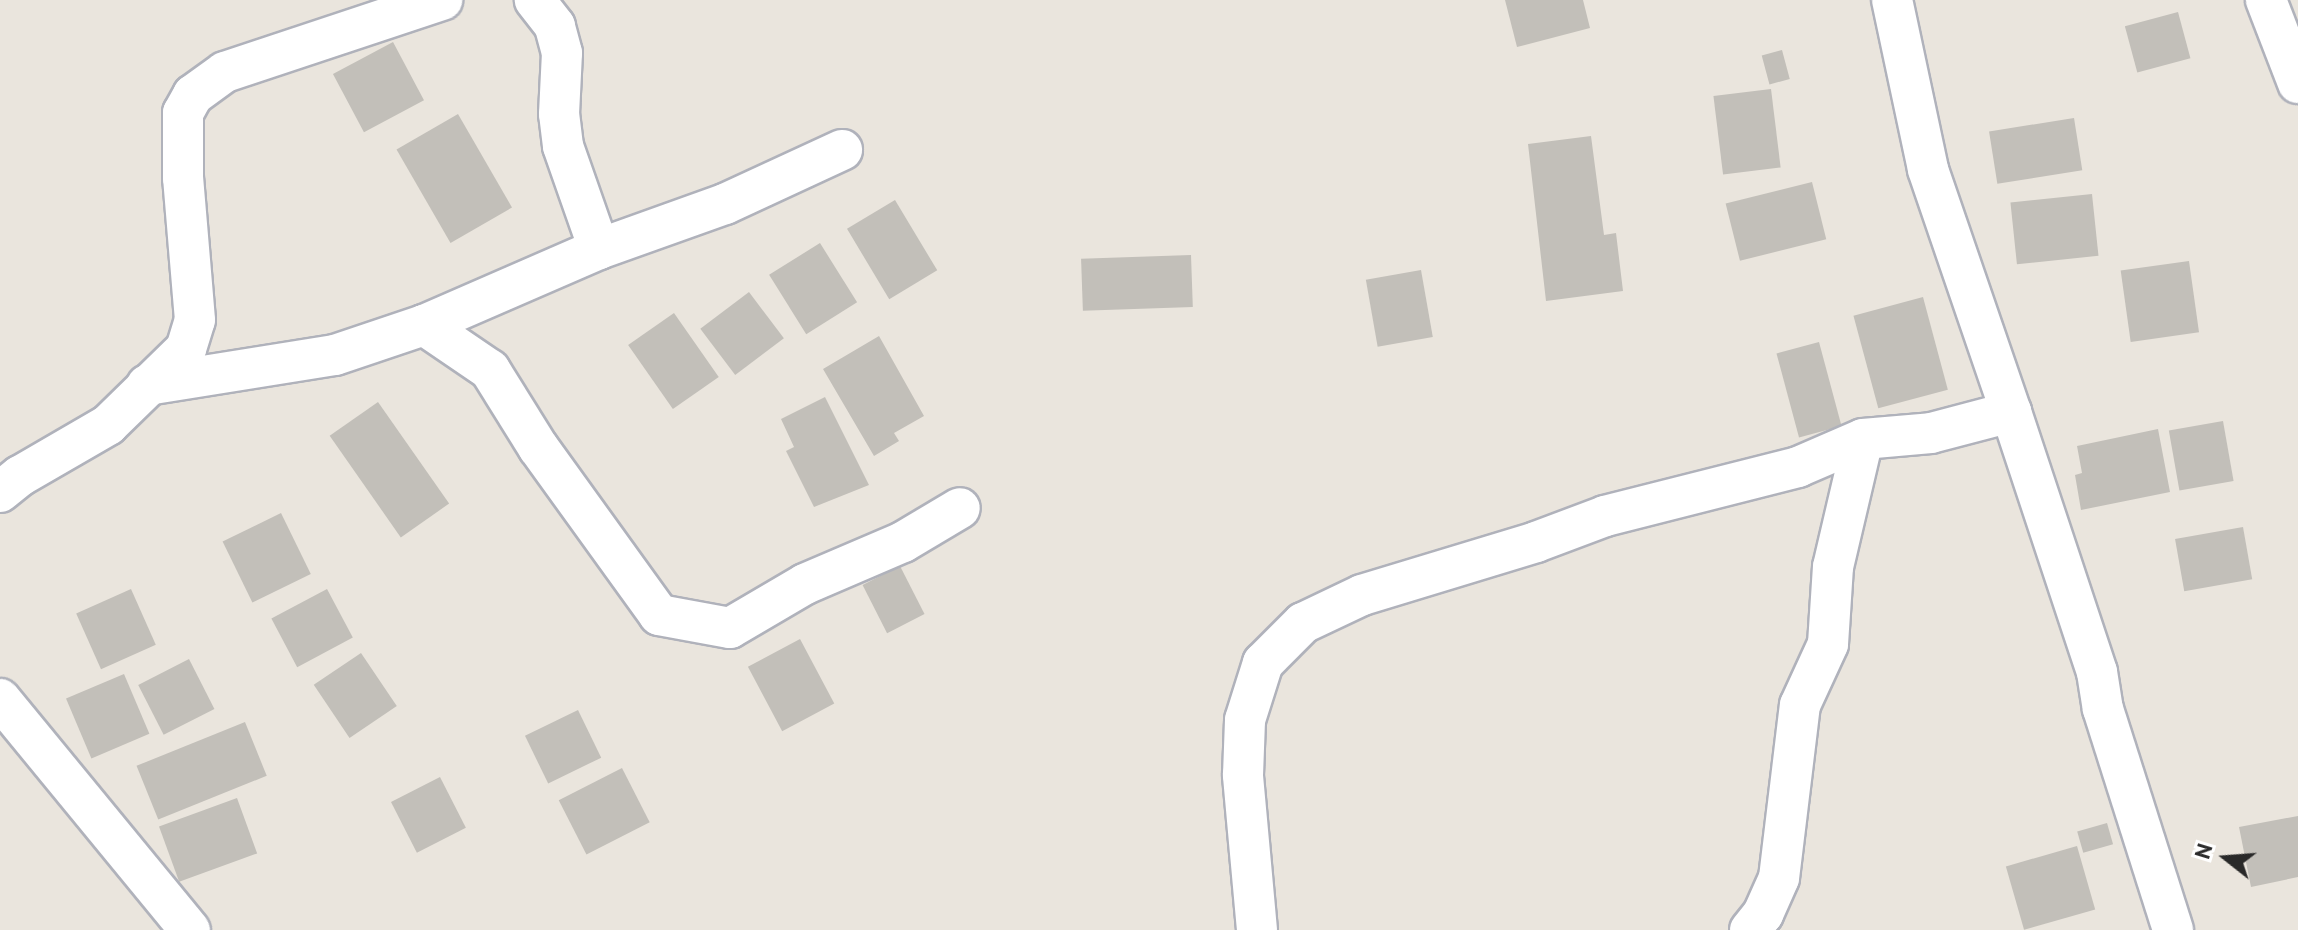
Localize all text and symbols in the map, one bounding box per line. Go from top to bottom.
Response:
north arrow [2186,818,2266,898]
text: N [2188,840,2219,862]

